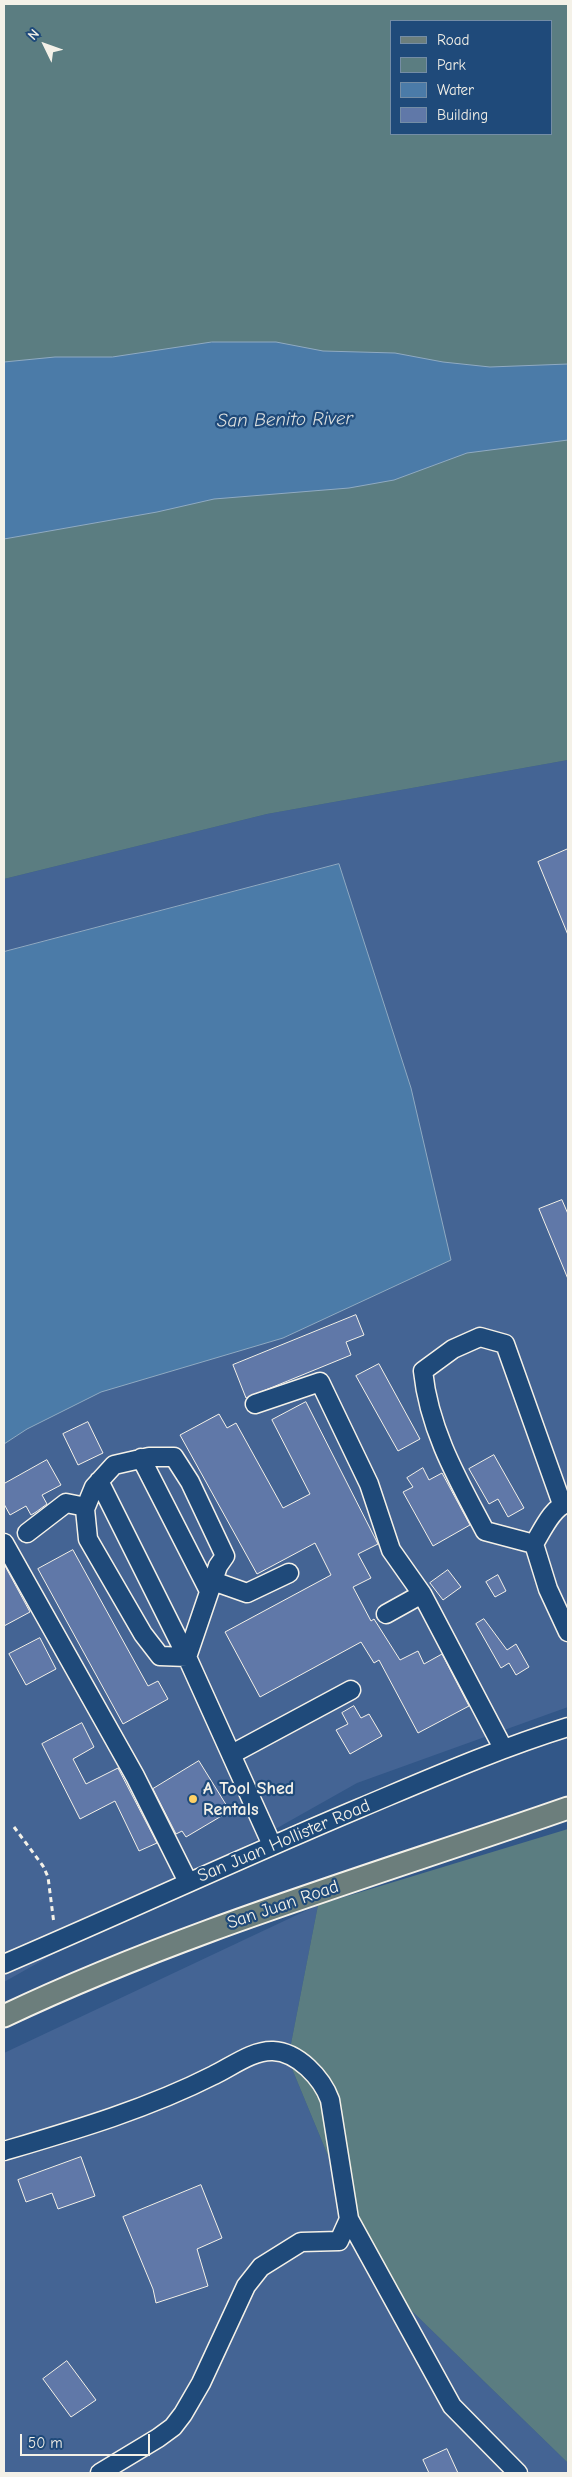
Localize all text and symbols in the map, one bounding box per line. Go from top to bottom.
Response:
north arrow [20,20,70,70]
legend [390,20,552,135]
text: N [24,26,43,44]
text: Road [437,31,469,49]
text: Park [437,56,466,74]
text: Water [437,81,474,99]
text: Building [437,106,488,124]
water label: San Benito River [217,407,353,433]
place label: A Tool Shed Rentals [203,1778,294,1820]
marker: A Tool Shed Rentals [187,1793,199,1805]
street label: San Juan Hollister Road [194,1795,374,1887]
street label: San Juan Road [224,1876,342,1934]
scale bar [22,2424,152,2456]
text: 50 m [28,2434,63,2452]

